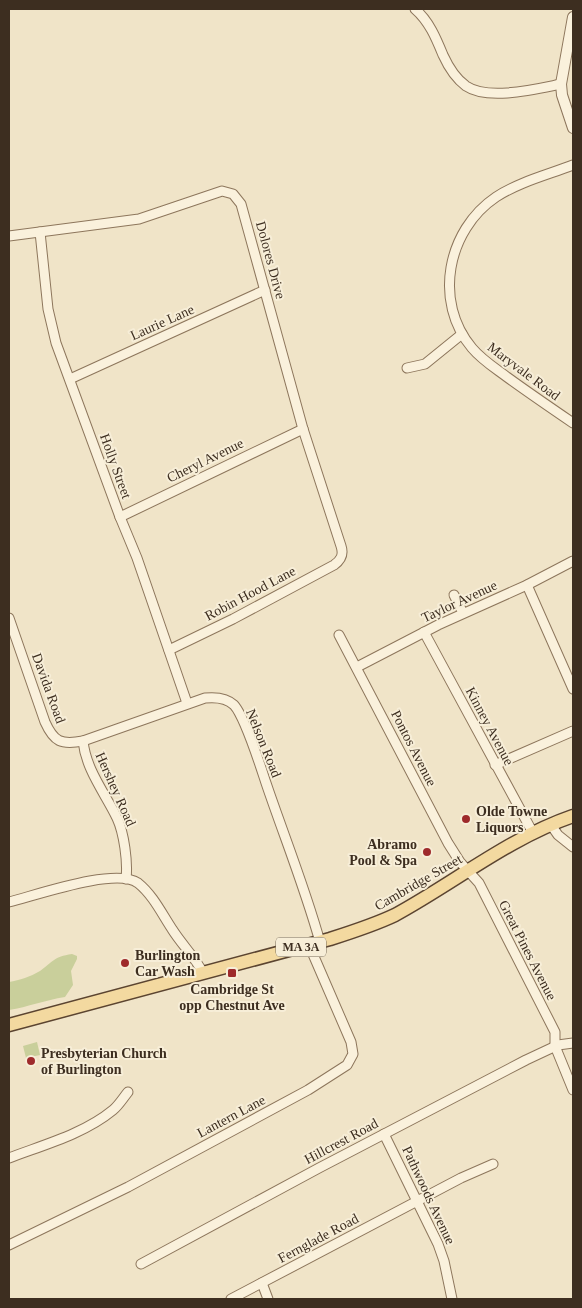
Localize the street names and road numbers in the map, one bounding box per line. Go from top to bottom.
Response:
street label: Dolores Drive [253,220,288,301]
street label: Laurie Lane [128,302,196,343]
street label: Maryvale Road [485,339,563,403]
street label: Holly Street [97,432,134,501]
street label: Cheryl Avenue [164,435,246,485]
street label: Robin Hood Lane [202,563,298,624]
street label: Taylor Avenue [419,577,499,625]
street label: Davida Road [29,651,68,725]
street label: Kinney Avenue [463,685,516,768]
street label: Nelson Road [243,707,284,780]
street label: Pontos Avenue [388,708,439,789]
street label: Hershey Road [92,750,139,829]
street label: Cambridge Street [372,851,465,914]
street label: Great Pines Avenue [496,898,559,1003]
road number: MA 3A [276,938,326,956]
street label: Lantern Lane [195,1092,268,1141]
street label: Hillcrest Road [302,1116,381,1167]
street label: Pathwoods Avenue [399,1144,458,1247]
street label: Fernglade Road [275,1211,361,1266]

